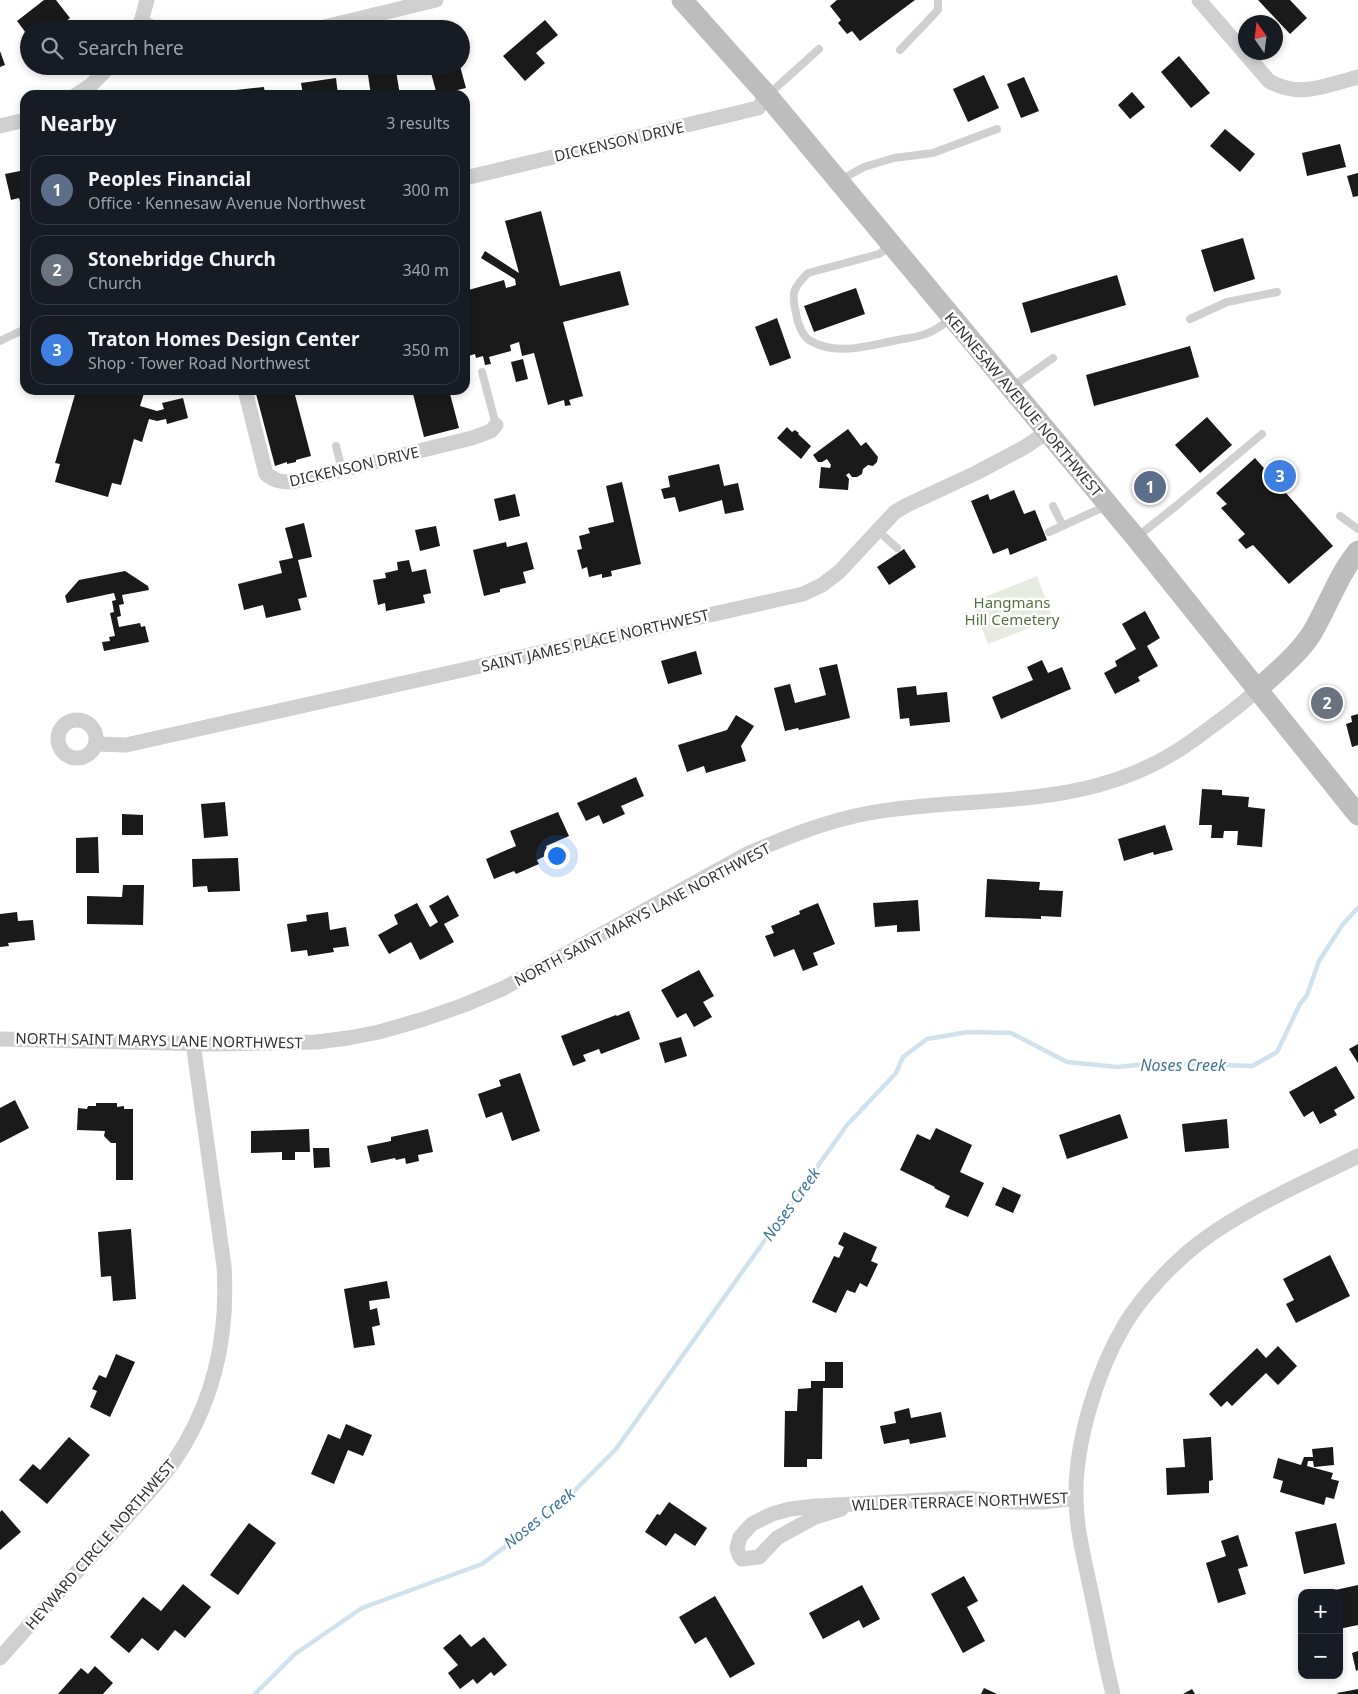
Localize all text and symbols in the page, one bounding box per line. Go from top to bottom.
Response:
north arrow [1238,15,1283,60]
search box [20,20,470,75]
icon: search [38,34,66,62]
text: Search here [78,35,184,61]
text: Nearby [40,109,116,137]
text: 3 results [386,112,450,134]
street label: DICKENSON DRIVE [552,116,686,166]
text: Peoples Financial [88,166,251,192]
text: 1 [52,179,62,201]
text: 300 m [402,179,449,201]
text: Office · Kennesaw Avenue Northwest [88,192,366,214]
text: Stonebridge Church [88,246,276,272]
text: 2 [52,259,62,281]
text: 340 m [402,259,449,281]
text: Church [88,272,142,294]
street label: KENNESAW AVENUE NORTHWEST [941,307,1108,501]
text: Traton Homes Design Center [88,326,359,352]
text: 3 [52,339,62,361]
text: 350 m [402,339,449,361]
text: Shop · Tower Road Northwest [88,352,310,374]
street label: DICKENSON DRIVE [287,441,421,491]
pin: 3 [1264,457,1296,495]
pin: 1 [1134,468,1166,506]
park label: Hangmans Hill Cemetery [965,592,1060,629]
street label: SAINT JAMES PLACE NORTHWEST [479,604,711,676]
pin: 2 [1311,684,1343,722]
street label: NORTH SAINT MARYS LANE NORTHWEST [510,837,774,990]
your location [544,843,570,869]
street label: NORTH SAINT MARYS LANE NORTHWEST [15,1027,303,1053]
water label: Noses Creek [1140,1054,1227,1076]
water label: Noses Creek [757,1162,826,1245]
street label: HEYWARD CIRCLE NORTHWEST [21,1454,180,1633]
water label: Noses Creek [499,1482,580,1553]
street label: WILDER TERRACE NORTHWEST [851,1487,1069,1515]
map controls [1298,1589,1343,1679]
button: + [1298,1589,1343,1634]
button: − [1298,1634,1343,1679]

